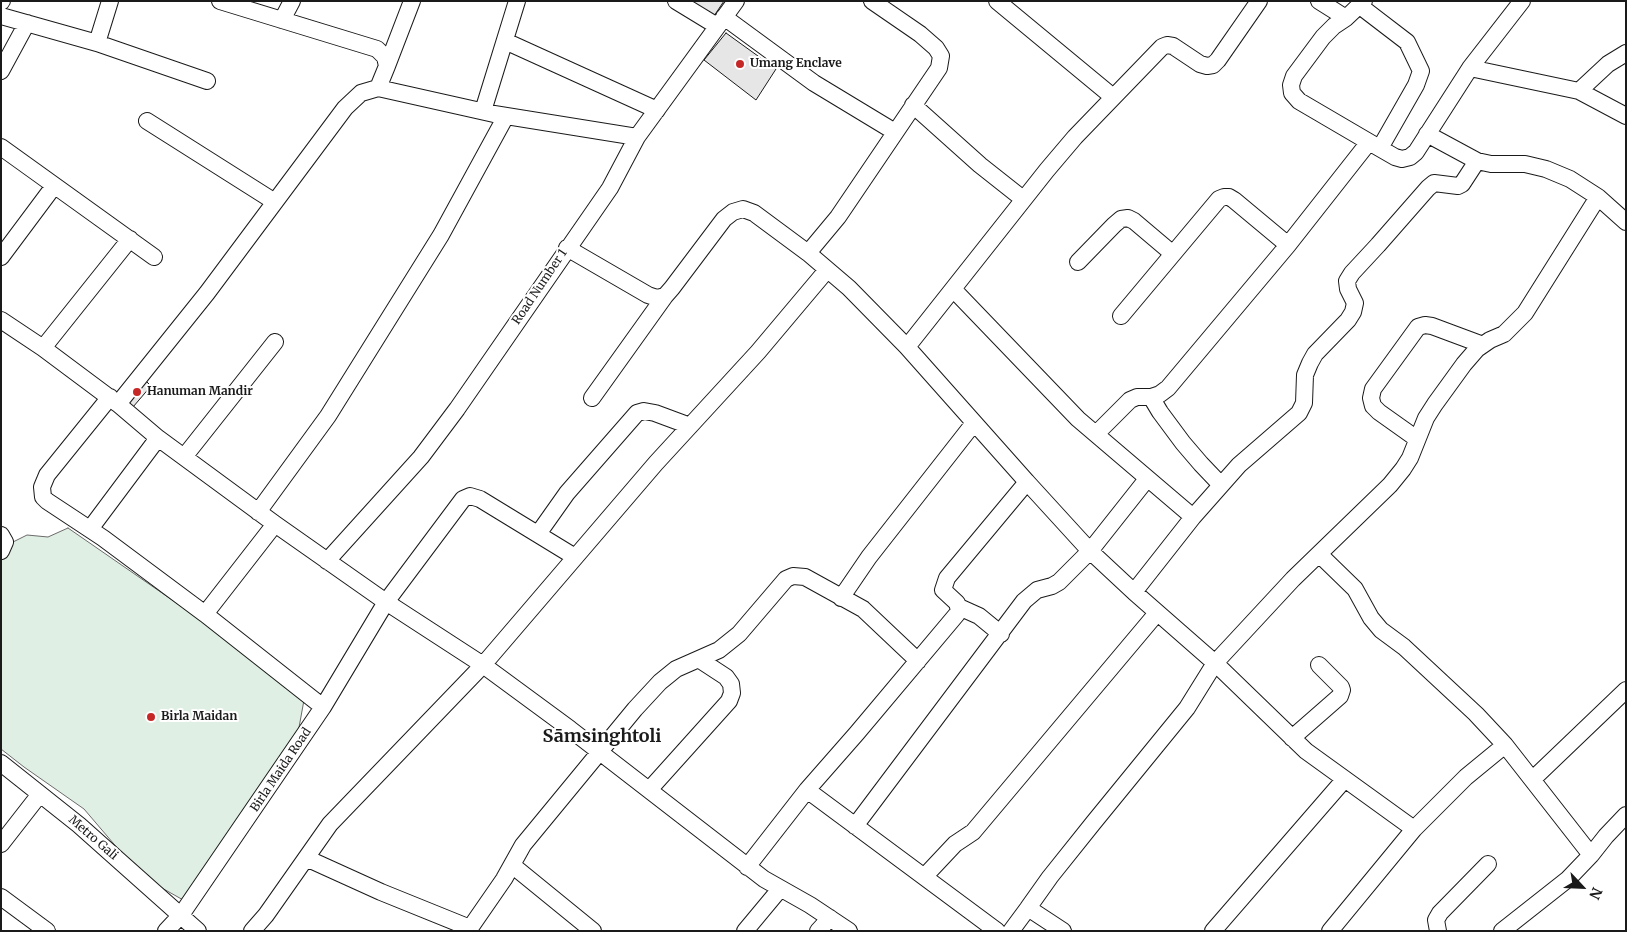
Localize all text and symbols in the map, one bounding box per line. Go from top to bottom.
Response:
place label: Umang Enclave [750,57,842,71]
marker: Umang Enclave [734,58,746,70]
street label: Road Number 1 [509,247,571,327]
place label: Hanuman Mandir [147,385,253,399]
marker: Hanuman Mandir [131,386,143,398]
place label: Birla Maidan [161,710,237,724]
marker: Birla Maidan [145,711,157,723]
street label: Birla Maida Road [248,725,314,815]
district label: Sāmsinghtoli [543,726,661,748]
street label: Metro Gali [65,813,121,863]
north arrow [1557,862,1607,912]
text: N [1585,885,1606,902]

